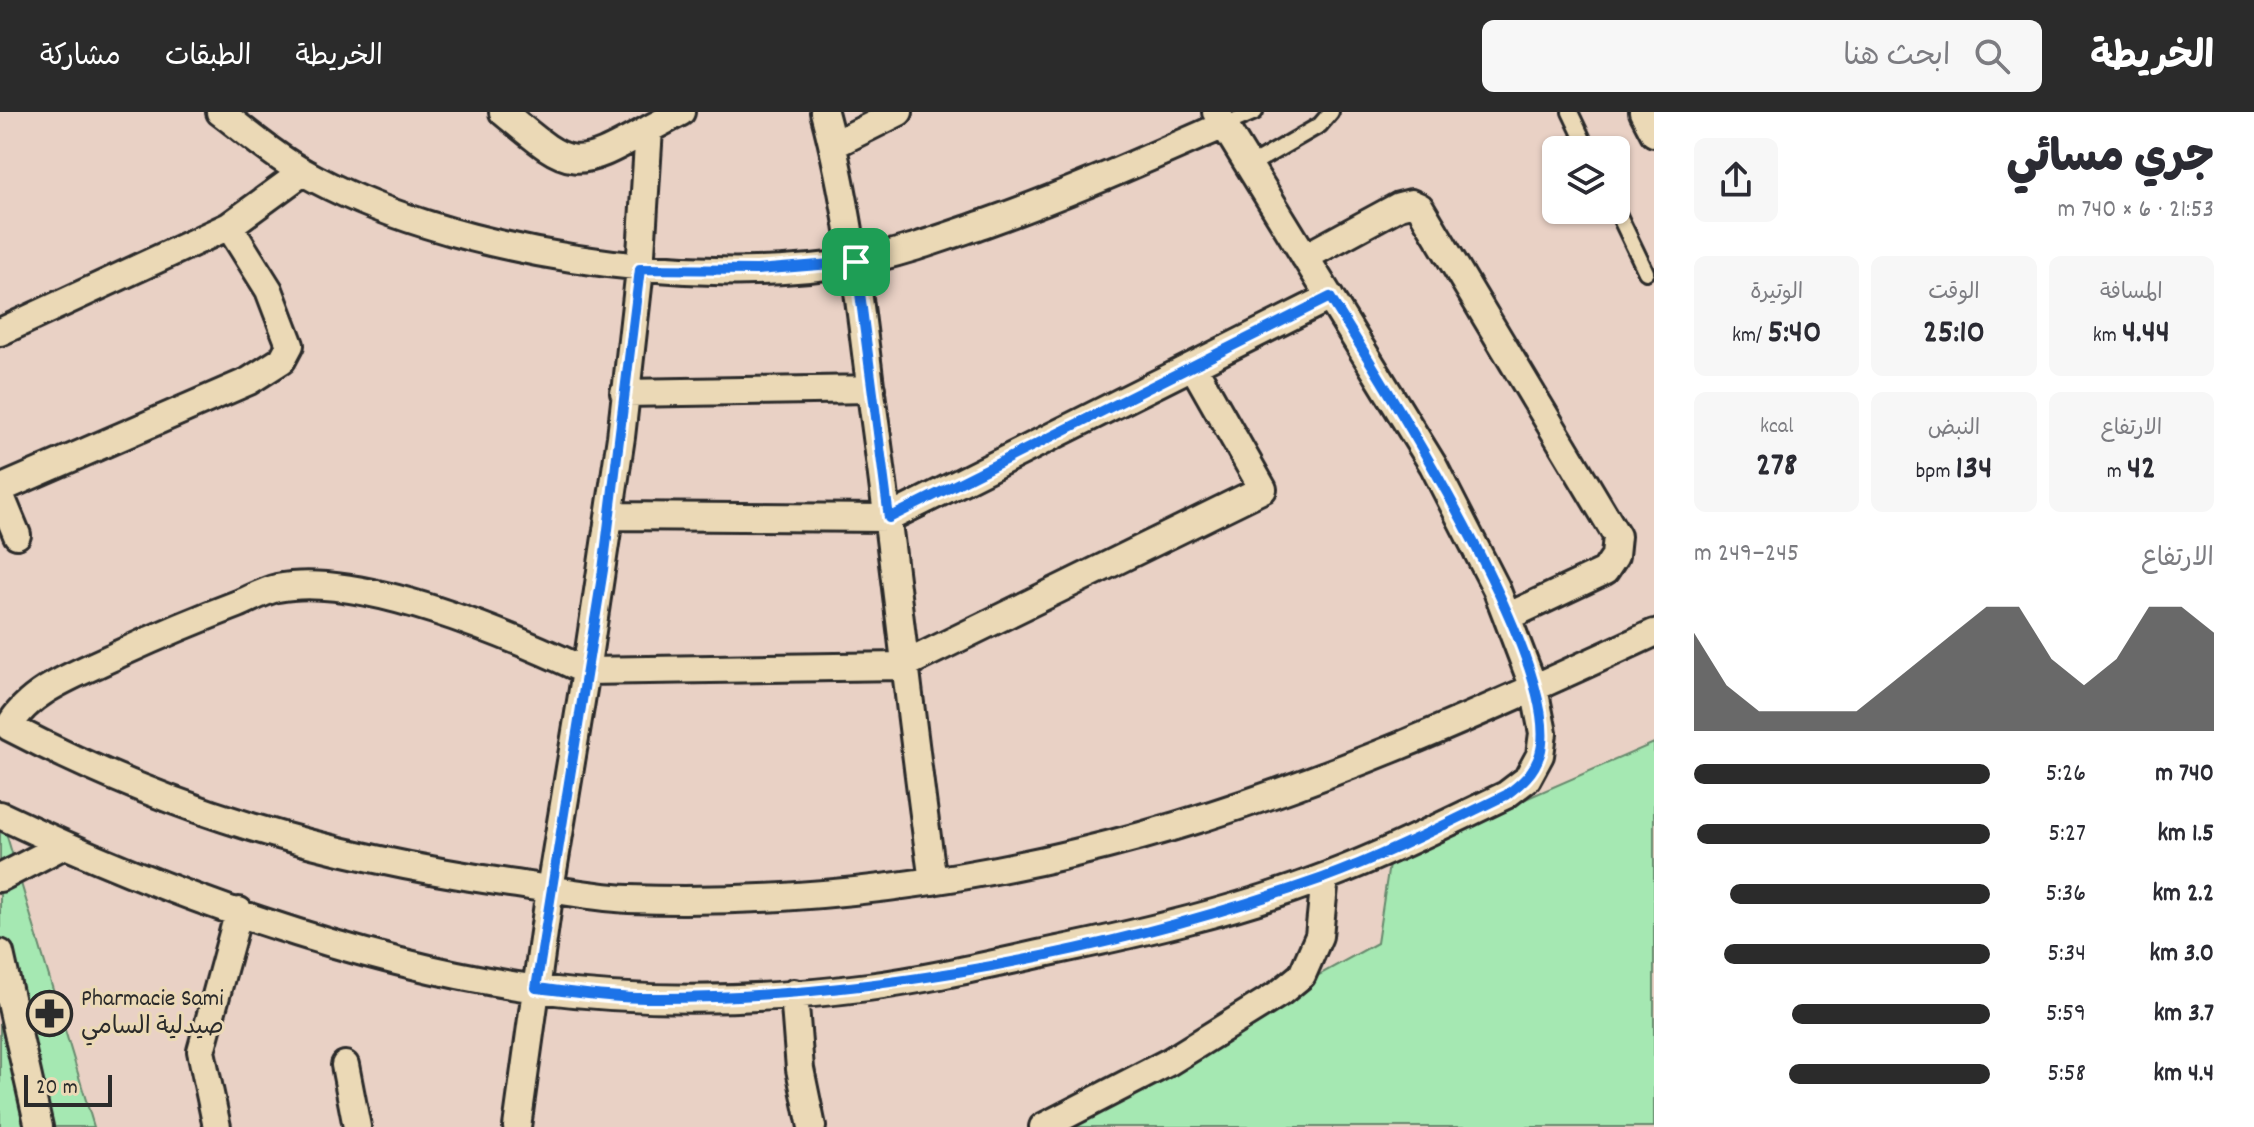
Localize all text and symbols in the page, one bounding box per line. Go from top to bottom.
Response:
search box [1482,20,2042,92]
text: الخريطة [2090,32,2214,87]
icon: search [1970,34,2014,78]
text: ابحث هنا [1843,37,1950,80]
text: مشاركة [40,39,121,79]
text: الطبقات [165,39,251,79]
text: الخريطة [295,39,383,79]
text: جري مسائي [2007,130,2214,193]
map controls [1542,136,1630,224]
button: layers [1542,136,1630,224]
button: share [1694,138,1778,222]
text: 21:53 · 6 × 740 m [2058,192,2214,229]
pin [822,228,890,296]
icon: arrive [834,240,878,284]
text: الوتيرة [1750,278,1803,309]
text: الوقت [1928,278,1980,309]
text: المسافة [2100,278,2163,309]
text: 5:40 [1767,310,1821,359]
text: 25:10 [1923,310,1985,359]
text: 4.44 [2122,310,2170,359]
text: /km [1732,321,1767,352]
text: km [2093,321,2122,352]
text: kcal [1760,412,1793,443]
text: النبض [1928,414,1980,445]
text: الارتفاع [2100,414,2162,445]
text: 278 [1756,443,1797,492]
text: 134 [1956,446,1992,495]
text: 42 [2127,446,2156,495]
text: bpm [1916,457,1956,488]
text: m [2107,457,2127,488]
text: 245–249 m [1694,536,1799,573]
text: الارتفاع [2141,541,2214,578]
text: 5:26 [2046,756,2086,793]
text: 740 m [2155,756,2214,793]
text: 5:27 [2048,816,2086,853]
text: 1.5 km [2157,816,2214,853]
text: 5:36 [2045,876,2086,913]
text: 2.2 km [2152,876,2214,913]
text: 5:34 [2047,936,2086,973]
text: 3.0 km [2149,936,2214,973]
place label: Pharmacie Sami صيدلية السامي [81,983,224,1046]
pharmacy icon: Pharmacie Sami صيدلية السامي [26,990,74,1038]
text: 5:59 [2046,996,2086,1033]
text: 3.7 km [2154,996,2214,1033]
text: 5:58 [2047,1056,2086,1093]
text: 4.4 km [2154,1056,2214,1093]
scale bar [24,1071,112,1107]
text: 20 m [36,1073,78,1104]

